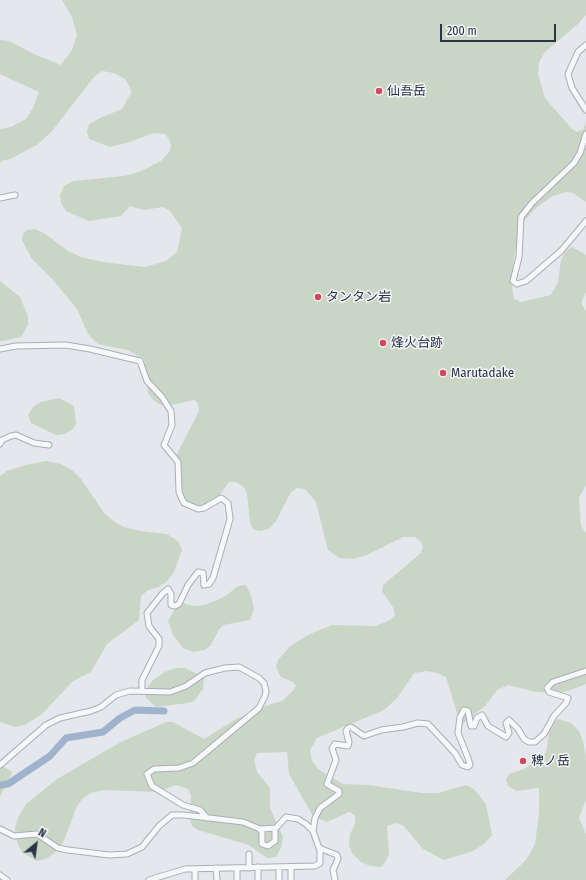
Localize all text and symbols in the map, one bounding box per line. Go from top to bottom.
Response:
scale bar [442,16,558,42]
text: 200 m [447,24,477,38]
place label: 仙吾岳 [387,83,426,99]
marker: 仙吾岳 [374,86,384,96]
place label: タンタン岩 [326,289,391,305]
marker: タンタン岩 [313,292,323,302]
place label: 烽火台跡 [391,335,443,351]
marker: 烽火台跡 [378,338,388,348]
place label: Marutadake [451,365,514,381]
marker: Marutadake [438,368,448,378]
place label: 稗ノ岳 [531,753,570,769]
marker: 稗ノ岳 [518,756,528,766]
north arrow [16,824,56,864]
text: N [36,826,48,840]

